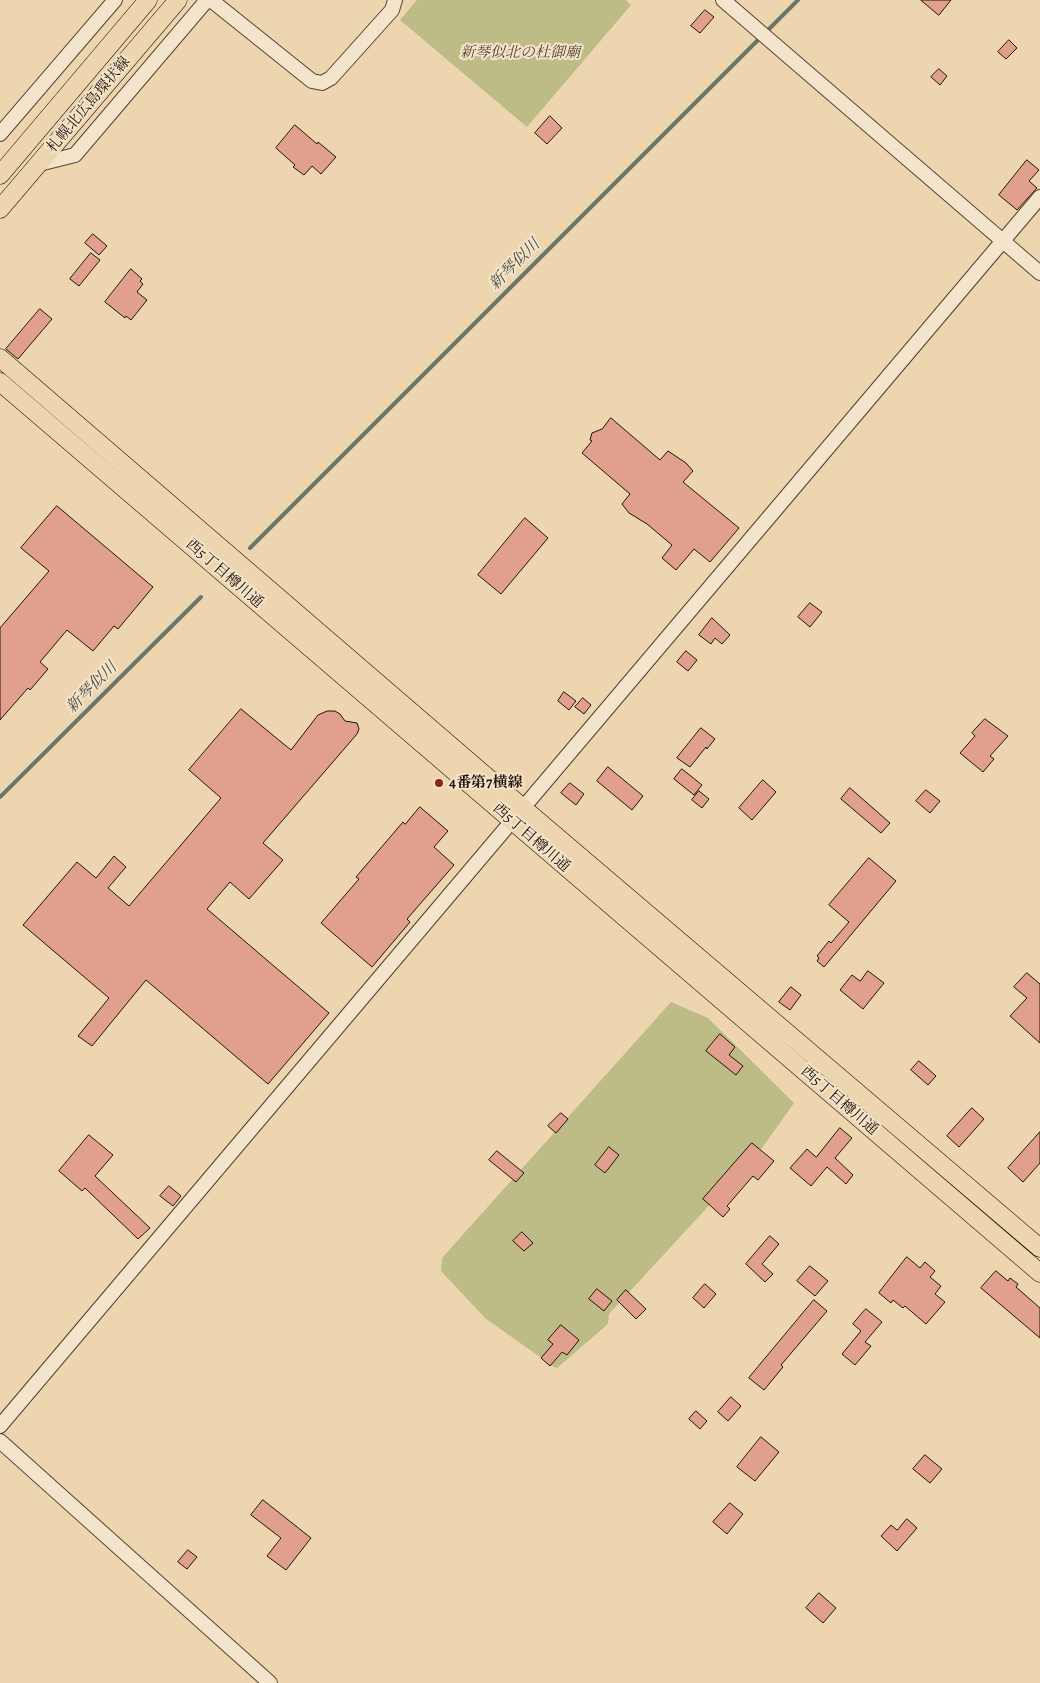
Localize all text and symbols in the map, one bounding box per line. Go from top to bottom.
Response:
park label: 新琴似北の杜御廟 [460,44,580,62]
street label: 札幌北広島環状線 [44,53,134,157]
water label: 新琴似川 [486,236,544,294]
street label: 西5丁目樽川通 [182,536,266,612]
water label: 新琴似川 [63,659,121,717]
place label: 4番第7横線 [449,774,522,792]
marker: 4番第7横線 [433,777,445,789]
street label: 西5丁目樽川通 [489,800,573,876]
street label: 西5丁目樽川通 [797,1063,881,1139]

